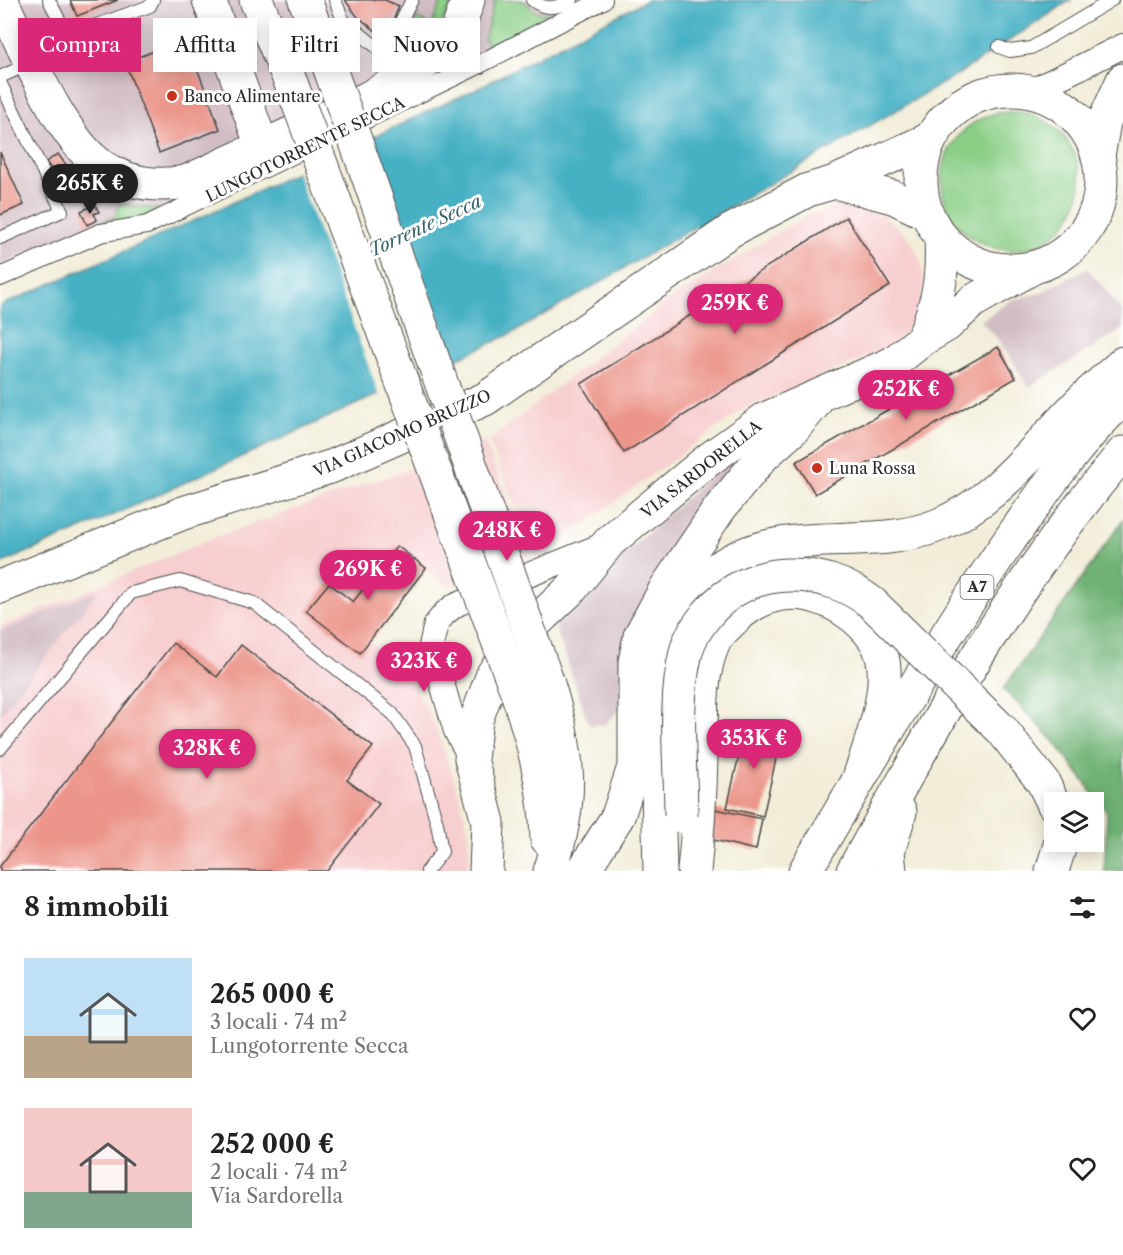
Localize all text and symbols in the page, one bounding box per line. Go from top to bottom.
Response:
chip: Compra [18,18,141,72]
chip: Affitta [153,18,257,72]
chip: Filtri [269,18,360,72]
chip: Nuovo [372,18,480,72]
place label: Banco Alimentare [184,86,320,106]
marker: Banco Alimentare [165,89,179,103]
street label: LUNGOTORRENTE SECCA [202,91,409,206]
pin: 265K € [41,164,139,215]
text: 265K € [56,171,124,195]
water label: Torrente Secca [365,190,485,262]
pin: 259K € [686,284,784,335]
text: 259K € [701,291,769,315]
pin: 252K € [857,370,955,421]
text: 252K € [872,377,940,401]
street label: VIA GIACOMO BRUZZO [309,385,494,482]
street label: VIA SARDORELLA [636,415,766,523]
place label: Luna Rossa [829,458,916,478]
marker: Luna Rossa [810,461,824,475]
pin: 248K € [458,511,556,562]
text: 248K € [472,518,542,542]
pin: 269K € [319,550,417,601]
text: 269K € [334,557,402,581]
road number: A7 [960,575,994,599]
pin: 323K € [375,642,473,693]
text: 323K € [390,649,458,673]
pin: 353K € [705,719,803,770]
text: 353K € [721,726,787,750]
pin: 328K € [158,729,256,780]
text: 328K € [173,736,241,760]
map controls [1044,792,1104,852]
button: layers [1044,792,1104,852]
text: 8 immobili [24,891,169,923]
icon: filters [1066,891,1099,924]
text: 265 000 € [210,978,335,1010]
icon: home [72,982,144,1054]
icon: heart [1066,1002,1099,1035]
text: 3 locali · 74 m² [210,1010,347,1034]
text: Lungotorrente Secca [210,1034,409,1058]
text: 252 000 € [210,1128,334,1160]
icon: home [72,1132,144,1204]
icon: heart [1066,1152,1099,1185]
text: 2 locali · 74 m² [210,1160,347,1184]
text: Via Sardorella [210,1184,343,1208]

